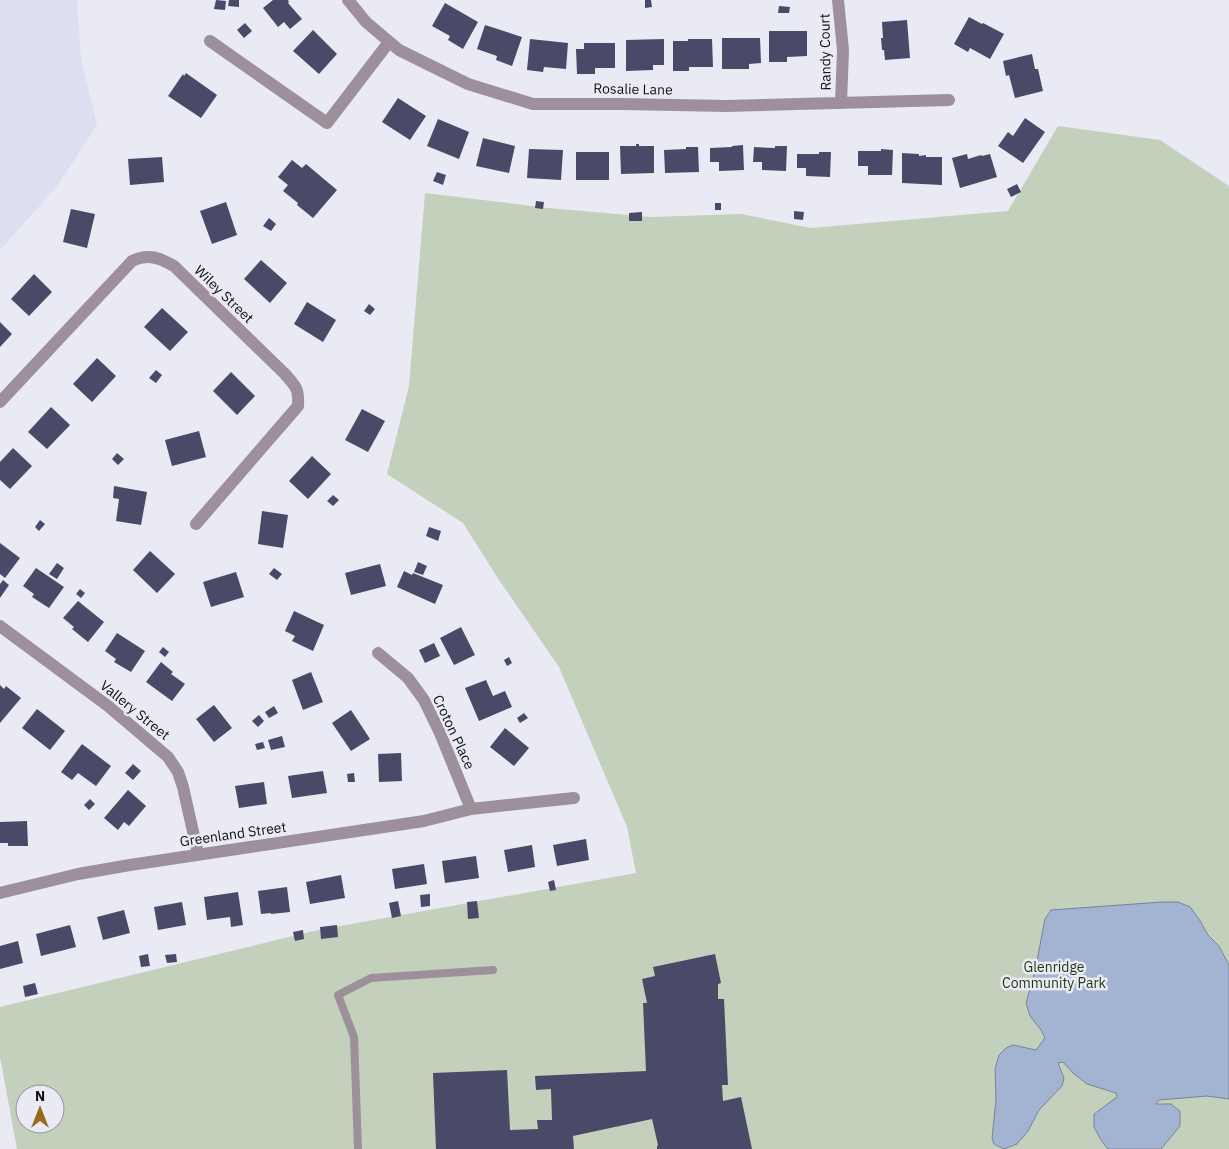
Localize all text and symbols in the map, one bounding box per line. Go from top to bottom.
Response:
street label: Randy Court [815,13,835,91]
street label: Rosalie Lane [593,79,673,99]
street label: Wiley Street [190,261,258,327]
street label: Vallery Street [96,676,174,744]
street label: Croton Place [429,692,479,772]
street label: Greenland Street [179,818,287,850]
park label: Glenridge Community Park [1002,958,1107,992]
north arrow [15,1084,65,1134]
text: N [35,1087,45,1105]

